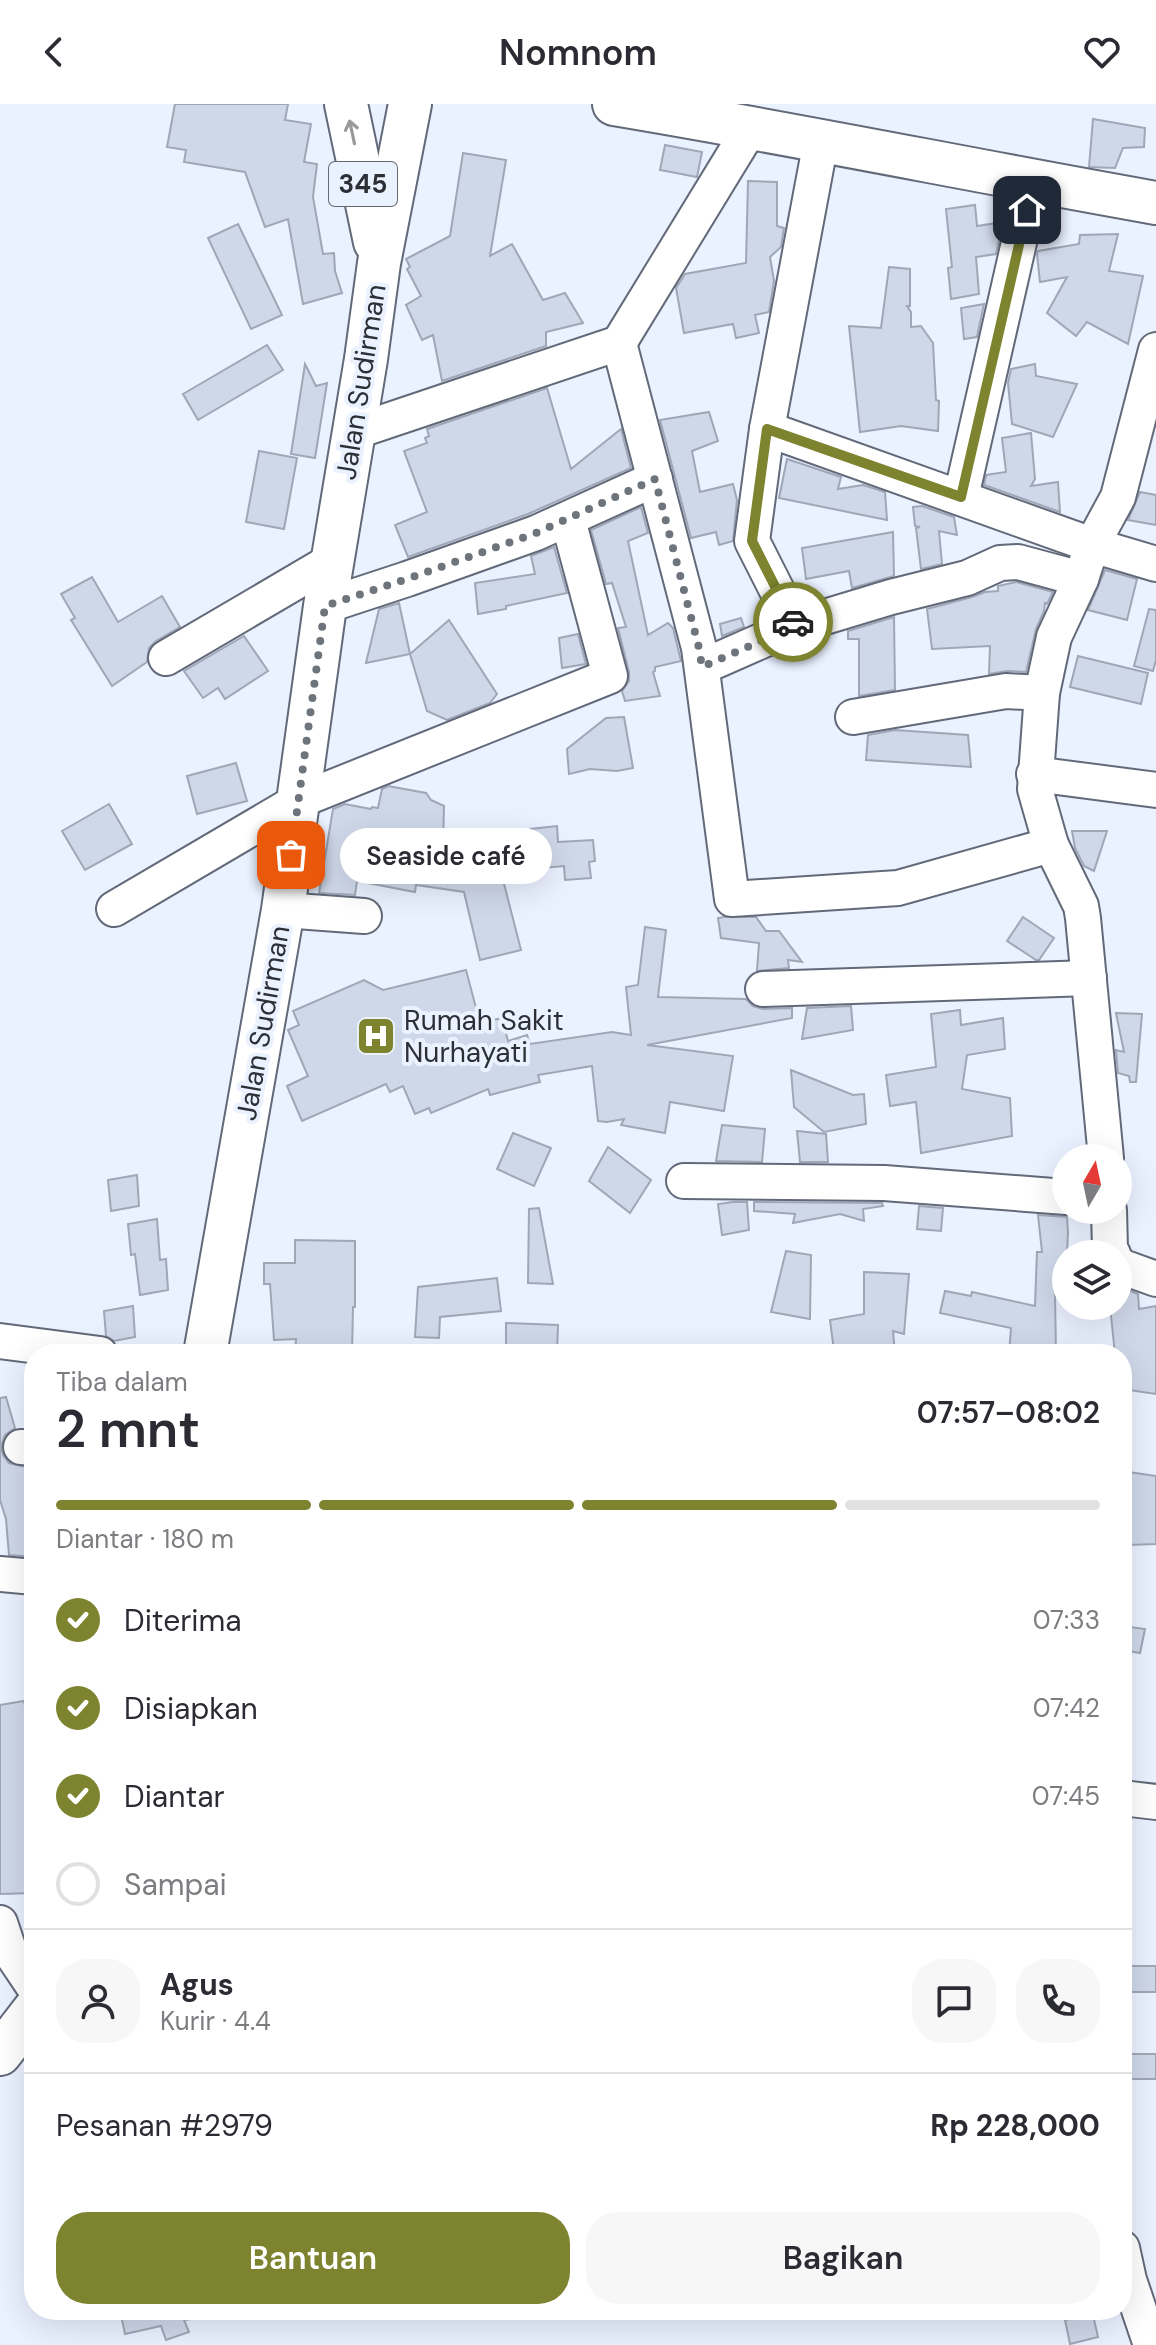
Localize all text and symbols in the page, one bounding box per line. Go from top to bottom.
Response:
text: Nomnom [499,29,657,76]
icon: back [32,30,76,74]
icon: heart [1080,30,1124,74]
one-way arrow [344,120,359,145]
road number: 345 [329,162,397,206]
pin [993,176,1061,244]
icon: home [1005,188,1049,232]
street label: Jalan Sudirman [327,282,395,482]
courier [753,582,833,662]
icon: car [771,600,815,644]
pin [257,821,325,889]
callout: Seaside café [339,827,551,883]
icon: bag [269,833,313,877]
text: Seaside café [366,839,526,873]
street label: Jalan Sudirman [228,923,298,1123]
place label: Rumah Sakit Nurhayati [404,1002,564,1071]
hospital icon: Rumah Sakit Nurhayati [355,1015,397,1057]
north arrow [1052,1144,1132,1224]
map controls [1052,1144,1132,1320]
button: layers [1052,1240,1132,1320]
text: Tiba dalam [56,1365,188,1399]
text: 07:57–08:02 [917,1393,1100,1432]
text: 2 mnt [56,1395,200,1463]
text: Diantar · 180 m [56,1522,234,1556]
icon: check [56,1598,100,1642]
text: Diterima [124,1601,242,1640]
text: 07:33 [1033,1603,1100,1637]
icon: check [56,1686,100,1730]
text: Disiapkan [124,1689,258,1728]
text: 07:42 [1033,1691,1100,1725]
icon: check [56,1774,100,1818]
text: Diantar [124,1777,225,1816]
text: 07:45 [1032,1779,1100,1813]
text: Sampai [124,1865,227,1904]
button: person [56,1959,140,2043]
button: chat [912,1959,996,2043]
button: phone [1016,1959,1100,2043]
text: Agus [160,1965,234,2004]
text: Kurir · 4.4 [160,2004,271,2038]
text: Pesanan #2979 [56,2106,273,2145]
text: Rp 228,000 [930,2106,1100,2145]
button: Bantuan [56,2212,570,2304]
button: Bagikan [586,2212,1100,2304]

